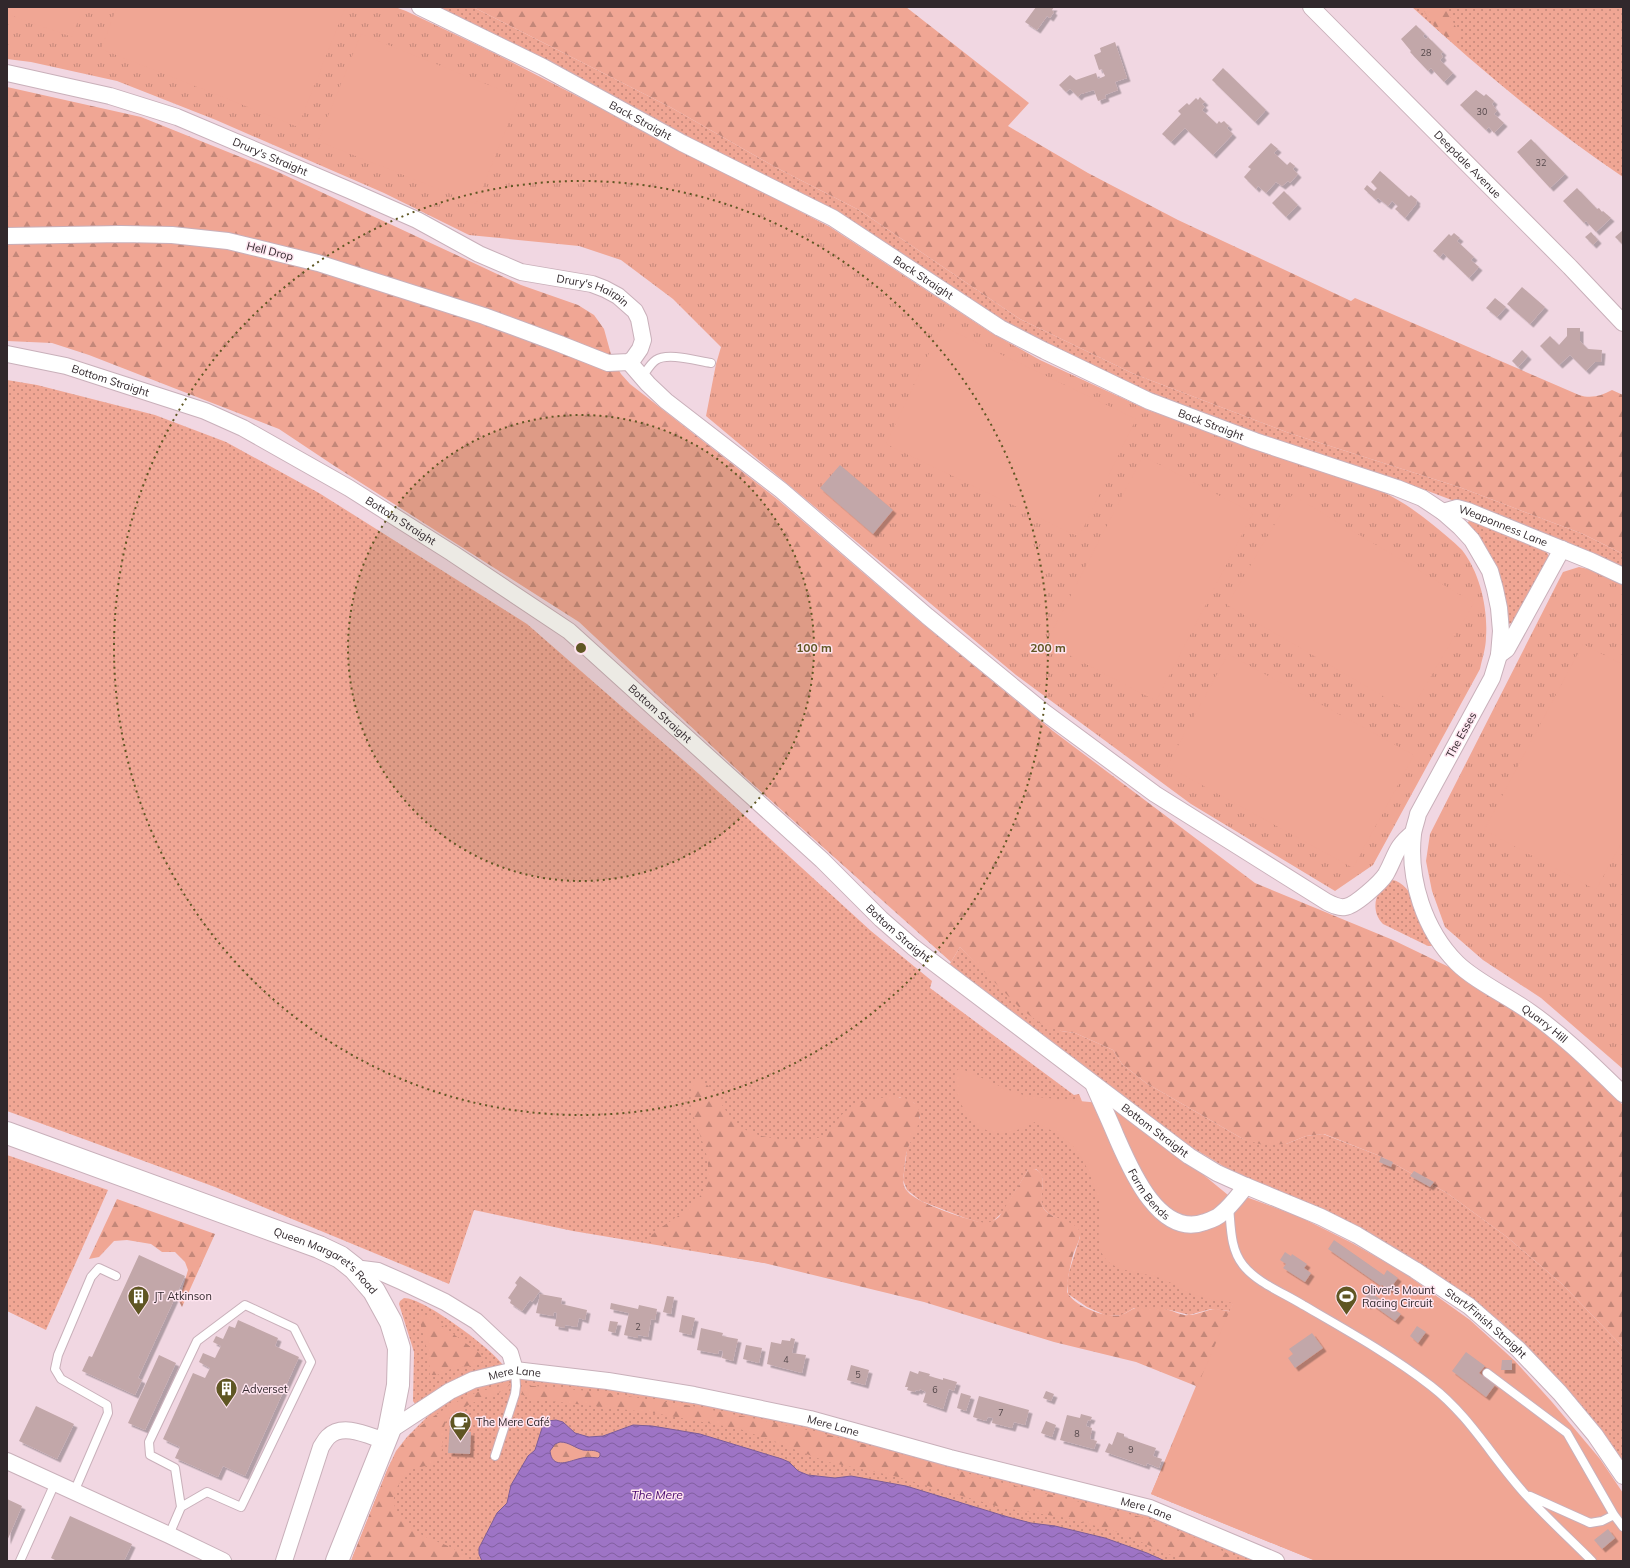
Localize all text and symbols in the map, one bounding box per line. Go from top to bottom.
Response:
house number: 28 [1421,47,1431,58]
street label: Back Straight [607,98,674,143]
house number: 30 [1477,106,1487,117]
street label: Deepdale Avenue [1431,128,1504,201]
street label: Drury's Straight [230,134,310,179]
house number: 32 [1536,157,1546,168]
street label: Hell Drop [245,238,295,264]
street label: Back Straight [891,253,956,302]
street label: Drury's Hairpin [556,271,632,309]
street label: Bottom Straight [70,361,151,400]
street label: Back Straight [1176,406,1246,443]
street label: Bottom Straight [363,493,439,548]
street label: Weaponness Lane [1457,502,1550,550]
text: 100 m [796,640,832,655]
text: 200 m [1030,640,1066,655]
centre of rings [574,641,588,655]
street label: Bottom Straight [625,681,695,746]
street label: The Esses [1443,709,1479,761]
street label: Bottom Straight [863,901,933,965]
street label: Quarry Hill [1519,1001,1571,1046]
street label: Bottom Straight [1119,1100,1192,1160]
street label: Farm Bends [1125,1166,1173,1223]
street label: Queen Margaret's Road [272,1224,380,1297]
building icon: JT Atkinson [126,1283,152,1316]
sports icon: Oliver's Mount Racing Circuit [1333,1283,1359,1316]
place label: Oliver's Mount Racing Circuit [1362,1283,1435,1310]
street label: Start/Finish Straight [1442,1285,1530,1361]
place label: JT Atkinson [154,1289,212,1303]
house number: 2 [635,1321,641,1332]
house number: 4 [783,1354,789,1365]
street label: Mere Lane [487,1363,542,1383]
house number: 5 [855,1369,861,1380]
building icon: Adverset [213,1376,239,1409]
place label: Adverset [242,1382,288,1396]
house number: 6 [932,1384,938,1395]
house number: 7 [998,1407,1004,1418]
cafe icon: The Mere Café [447,1409,473,1442]
street label: Mere Lane [806,1412,861,1439]
place label: The Mere Café [476,1415,550,1429]
house number: 8 [1074,1428,1080,1439]
house number: 9 [1128,1444,1134,1455]
water label: The Mere [631,1487,683,1502]
street label: Mere Lane [1119,1494,1174,1523]

